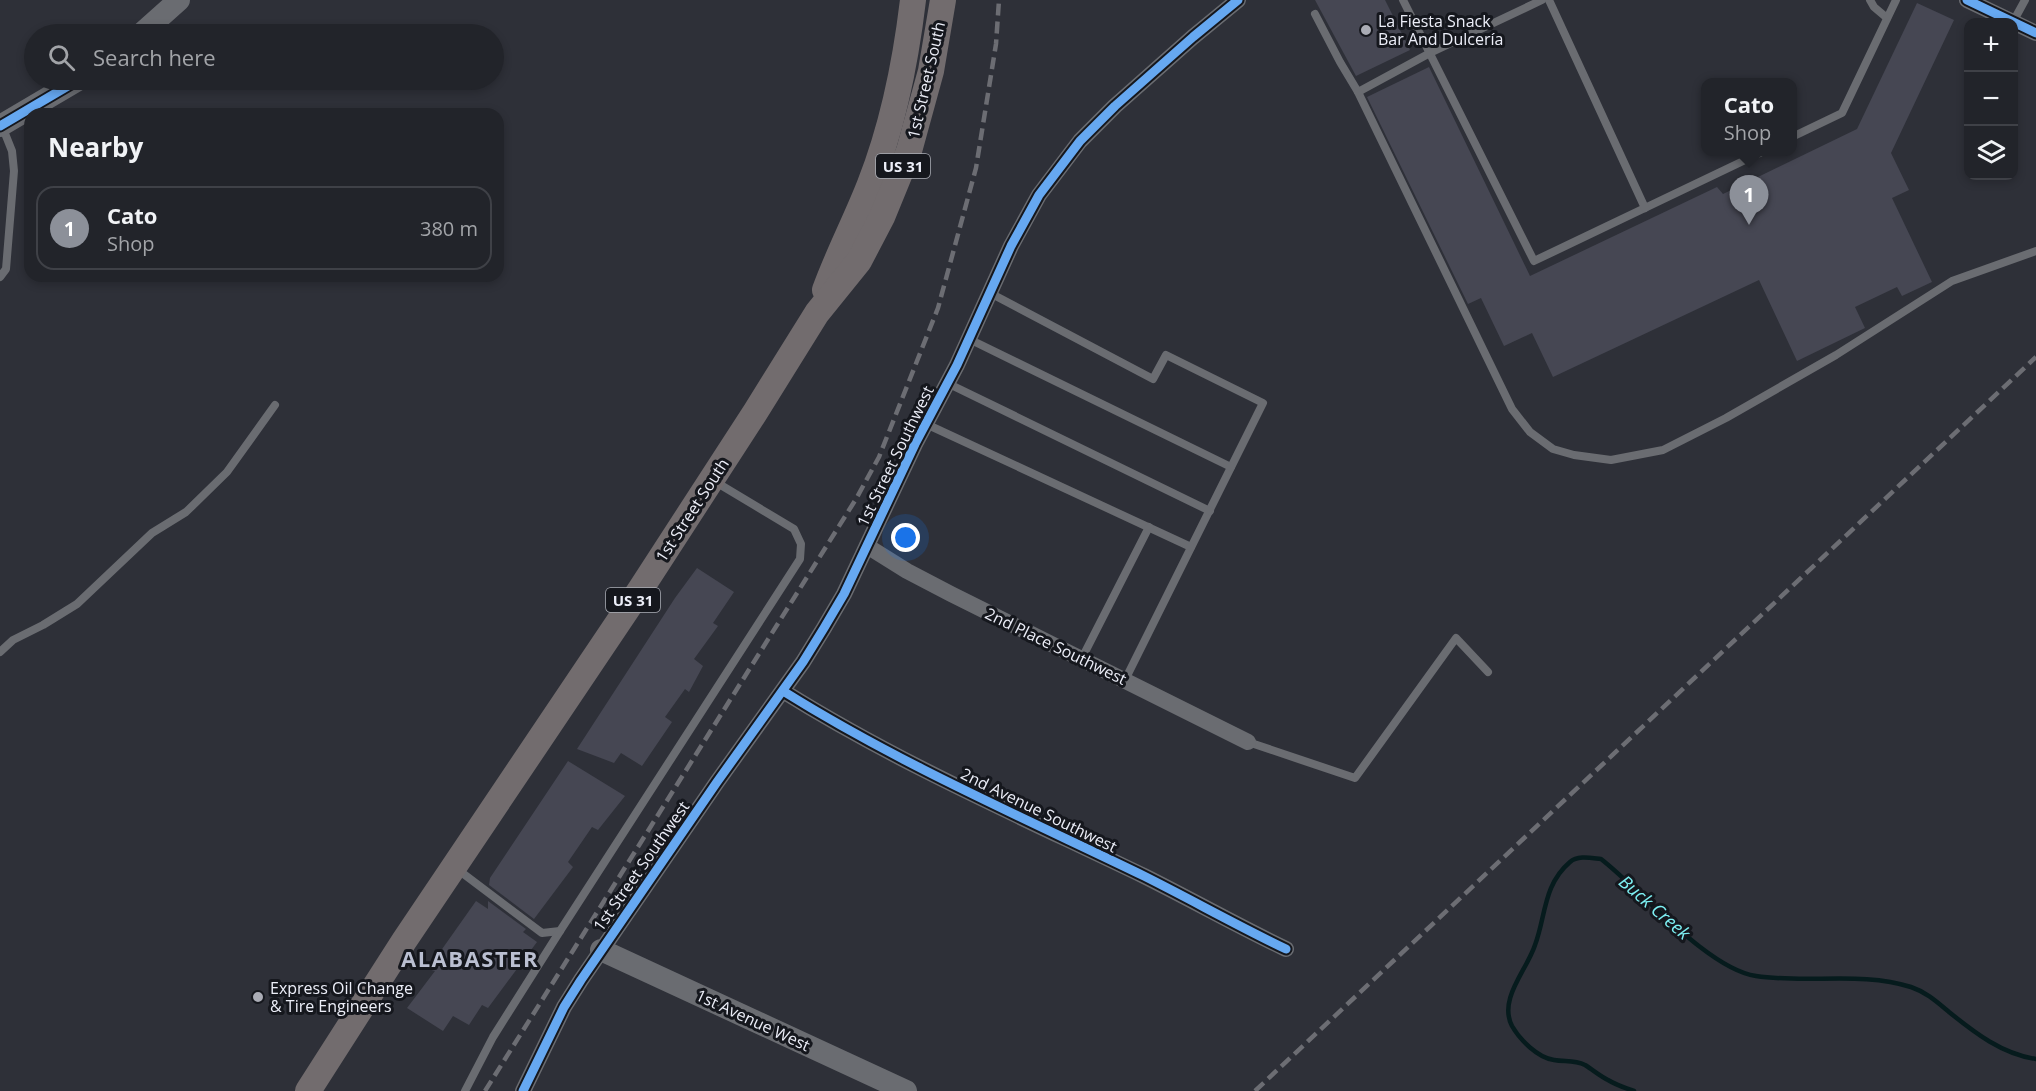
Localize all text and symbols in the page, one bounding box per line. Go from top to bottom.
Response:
place label: La Fiesta Snack Bar And Dulcería [1378,10,1503,50]
map controls [1964,18,2018,180]
button: + [1964,18,2018,72]
street label: 1st Street South [902,19,950,141]
marker: La Fiesta Snack Bar And Dulcería [1359,23,1373,37]
search box [24,24,504,90]
icon: search [45,41,78,74]
text: Search here [93,42,216,72]
button: − [1964,72,2018,126]
popup [1701,78,1797,156]
text: Cato [1724,89,1774,119]
text: Shop [1724,119,1771,146]
button: layers [1964,126,2018,180]
text: Nearby [48,129,143,165]
road number: US 31 [876,154,930,178]
pin: 1 [1730,176,1768,225]
text: Cato [107,200,157,230]
text: 1 [64,215,75,242]
text: 380 m [420,215,478,242]
text: Shop [107,230,155,257]
street label: 1st Street Southwest [851,382,939,530]
street label: 1st Street South [650,454,734,566]
your location [891,523,920,552]
road number: US 31 [606,588,660,612]
street label: 2nd Place Southwest [982,602,1131,690]
street label: 2nd Avenue Southwest [957,763,1121,858]
street label: 1st Street Southwest [588,796,694,935]
water label: Buck Creek [1614,869,1697,945]
district label: ALABASTER [401,943,539,973]
place label: Express Oil Change & Tire Engineers [270,977,413,1017]
street label: 1st Avenue West [692,984,814,1056]
marker: Express Oil Change & Tire Engineers [251,990,265,1004]

